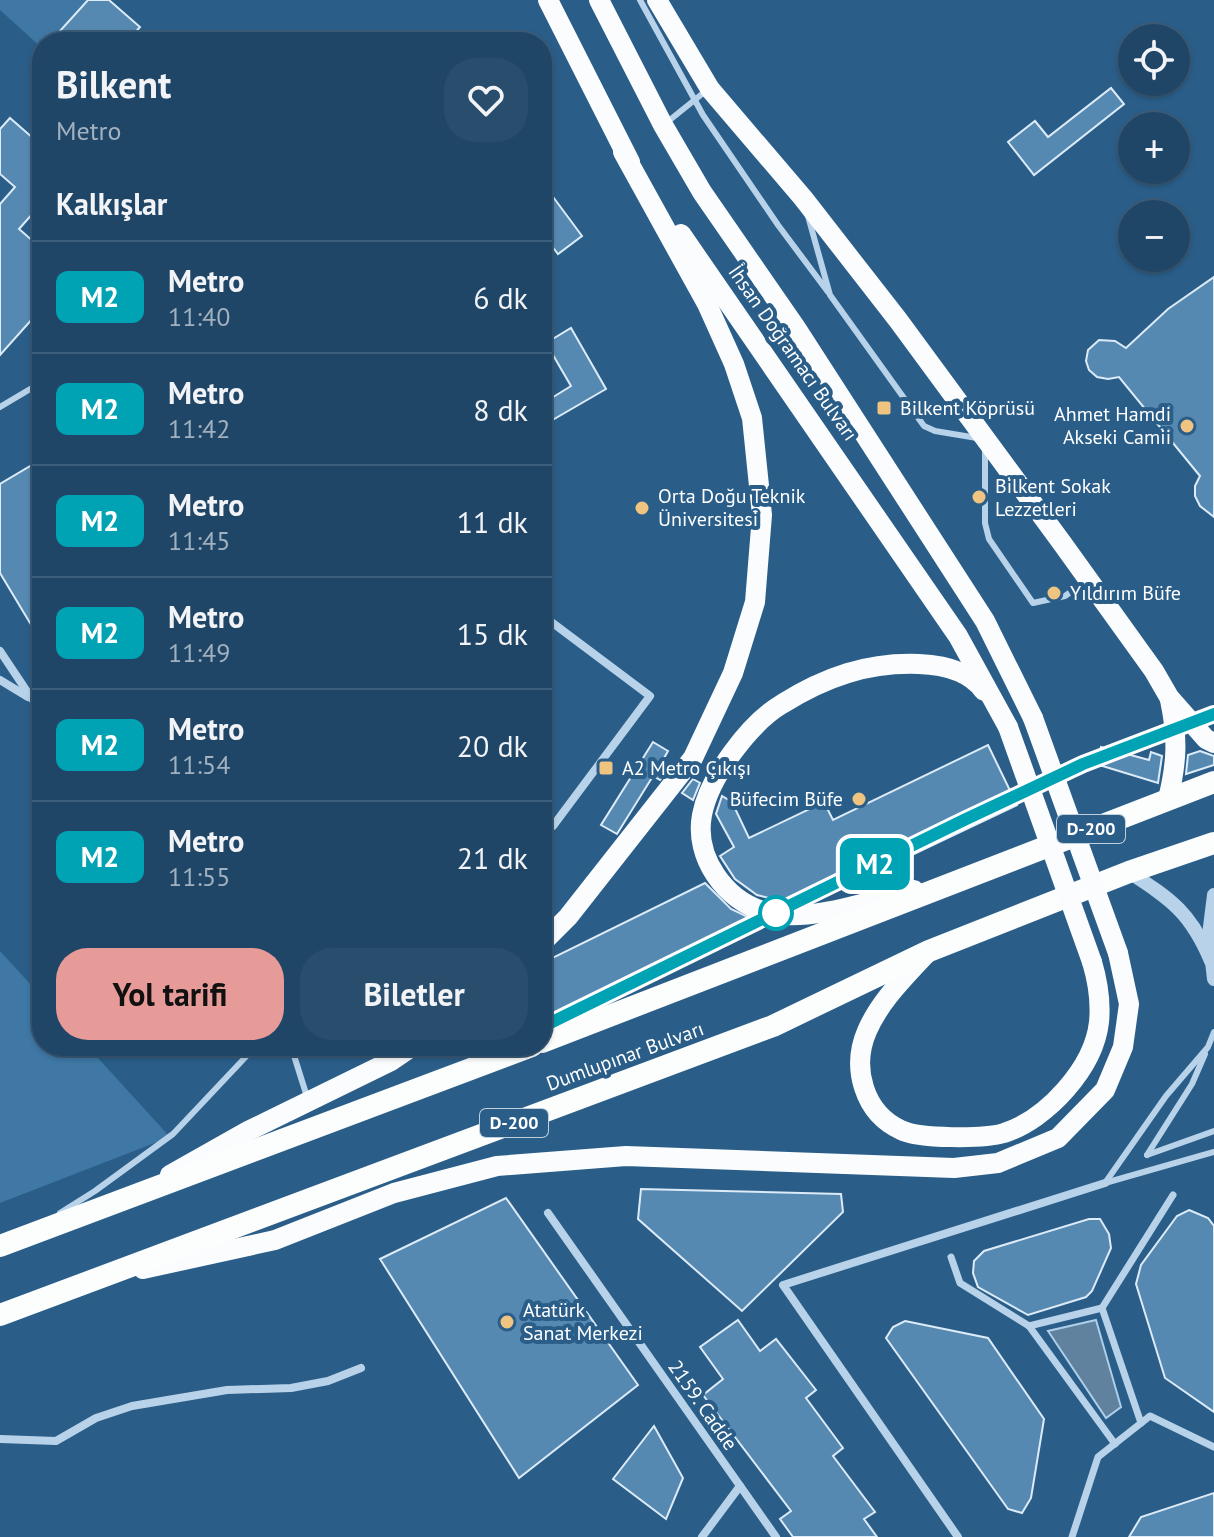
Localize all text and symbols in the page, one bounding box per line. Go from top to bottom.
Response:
map controls [1118,24,1190,272]
button: locate [1118,24,1190,96]
button: heart [444,58,528,142]
text: Bilkent [56,59,171,108]
button: + [1118,112,1190,184]
text: Metro [56,114,121,147]
text: Kalkışlar [56,184,167,223]
button: − [1118,200,1190,272]
street label: İhsan Doğramacı Bulvarı [723,260,863,446]
text: Metro [168,261,244,300]
text: M2 [81,278,119,315]
text: 6 dk [473,278,528,317]
text: 11:40 [168,300,230,333]
text: Metro [168,373,244,412]
text: M2 [81,390,119,427]
text: 8 dk [473,390,528,429]
place label: Bilkent Köprüsü [900,395,1035,421]
marker: Bilkent Köprüsü [875,399,893,417]
place label: Ahmet Hamdi Akseki Camii [1054,401,1171,450]
text: 11:42 [168,412,230,445]
marker: Ahmet Hamdi Akseki Camii [1178,417,1196,435]
place label: Bilkent Sokak Lezzetleri [995,473,1111,522]
place label: Orta Doğu Teknik Üniversitesi [658,483,806,532]
text: Metro [168,485,244,524]
marker: Bilkent Sokak Lezzetleri [970,488,988,506]
marker: Orta Doğu Teknik Üniversitesi [633,499,651,517]
text: M2 [81,502,119,539]
text: 11 dk [457,502,528,541]
text: 11:45 [168,524,230,557]
place label: Yıldırım Büfe [1070,580,1181,606]
marker: Yıldırım Büfe [1045,584,1063,602]
text: Metro [168,597,244,636]
text: M2 [81,614,119,651]
text: 15 dk [457,614,528,653]
text: 11:49 [168,636,230,669]
text: Metro [168,709,244,748]
text: M2 [81,726,119,763]
text: 20 dk [457,726,528,765]
text: 11:54 [168,748,230,781]
place label: A2 Metro Çıkışı [622,755,751,781]
marker: A2 Metro Çıkışı [597,759,615,777]
place label: Büfecim Büfe [730,786,843,812]
marker: Büfecim Büfe [850,790,868,808]
road number: D-200 [1057,815,1125,843]
text: Metro [168,821,244,860]
text: M2 [81,838,119,875]
text: 21 dk [457,838,528,877]
line badge: M2 [839,838,911,890]
text: M2 [856,845,894,882]
text: 11:55 [168,860,230,893]
unlabelled marker [759,896,793,930]
button: Yol tarifi [56,948,284,1040]
button: Biletler [300,948,528,1040]
street label: Dumlupınar Bulvarı [543,1015,707,1097]
road number: D-200 [480,1109,548,1137]
place label: Atatürk Sanat Merkezi [523,1297,643,1346]
marker: Atatürk Sanat Merkezi [498,1313,516,1331]
street label: 2159. Cadde [662,1355,744,1455]

